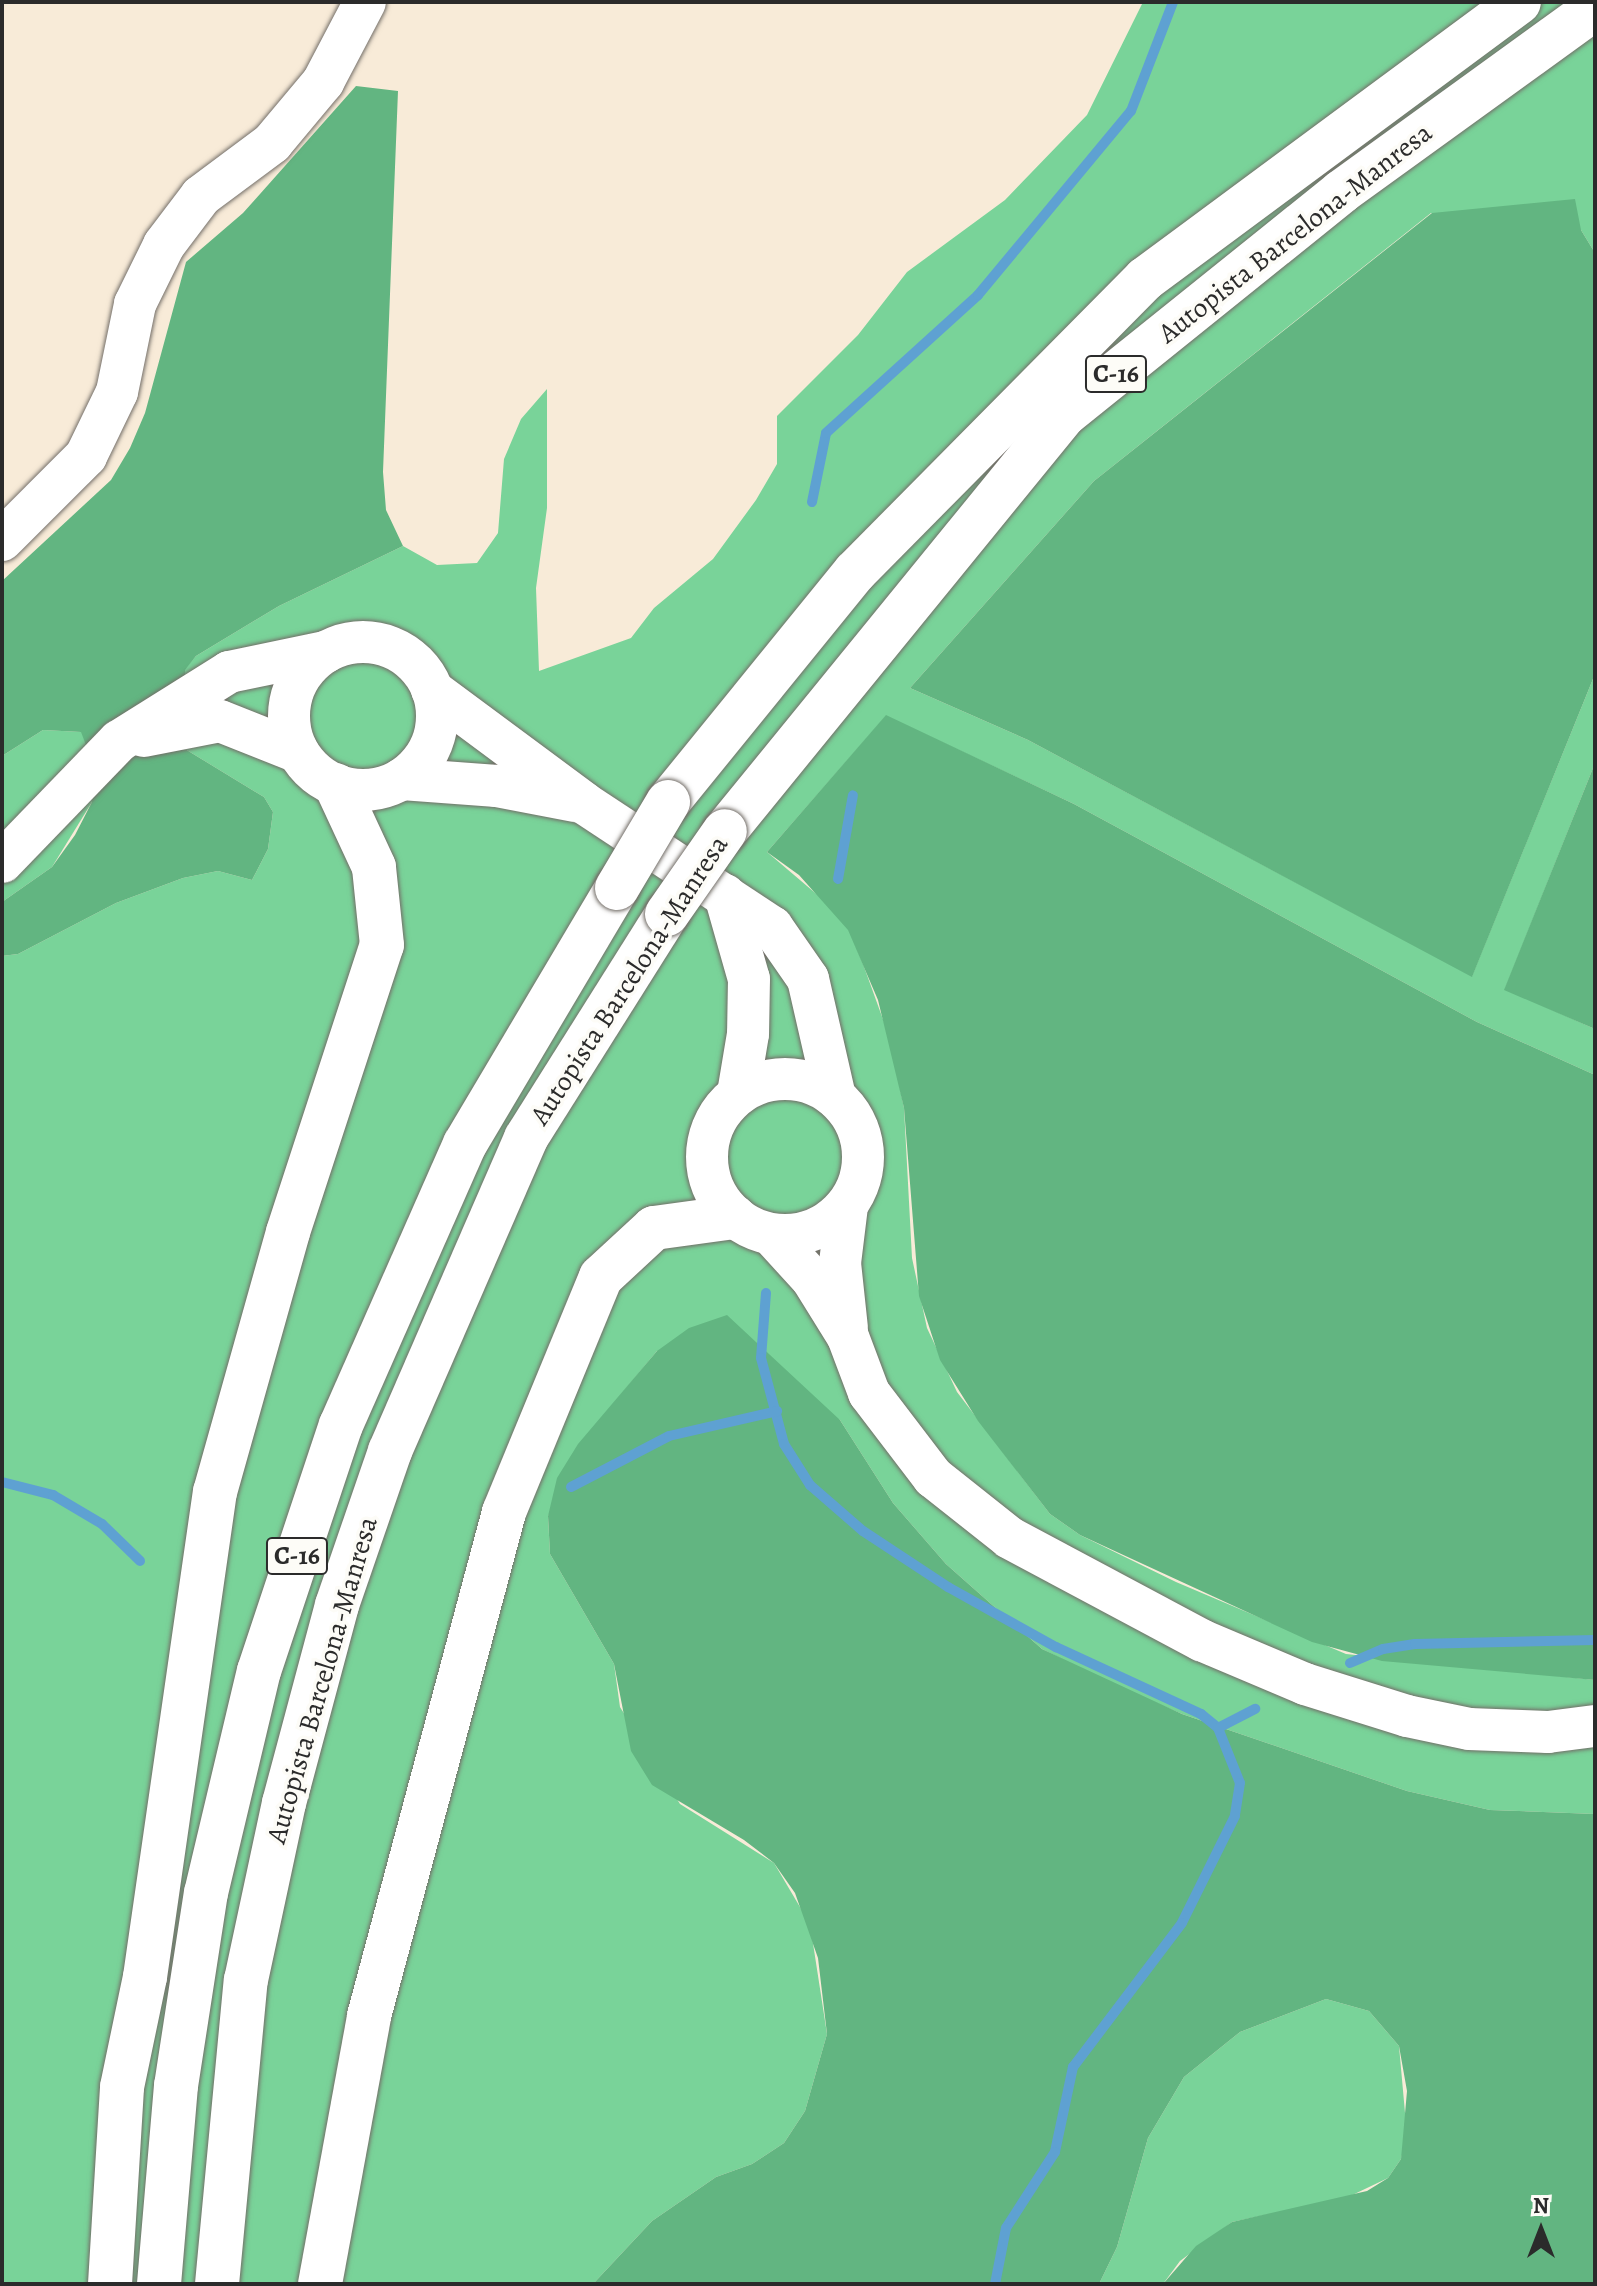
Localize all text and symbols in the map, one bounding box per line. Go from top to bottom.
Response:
street label: Autopista Barcelona-Manresa [1151,116,1439,350]
road number: C-16 [1084,352,1148,396]
street label: Autopista Barcelona-Manresa [523,829,735,1131]
street label: Autopista Barcelona-Manresa [259,1513,385,1847]
road number: C-16 [265,1534,329,1578]
north arrow [1501,2190,1581,2270]
text: N [1533,2191,1549,2221]

